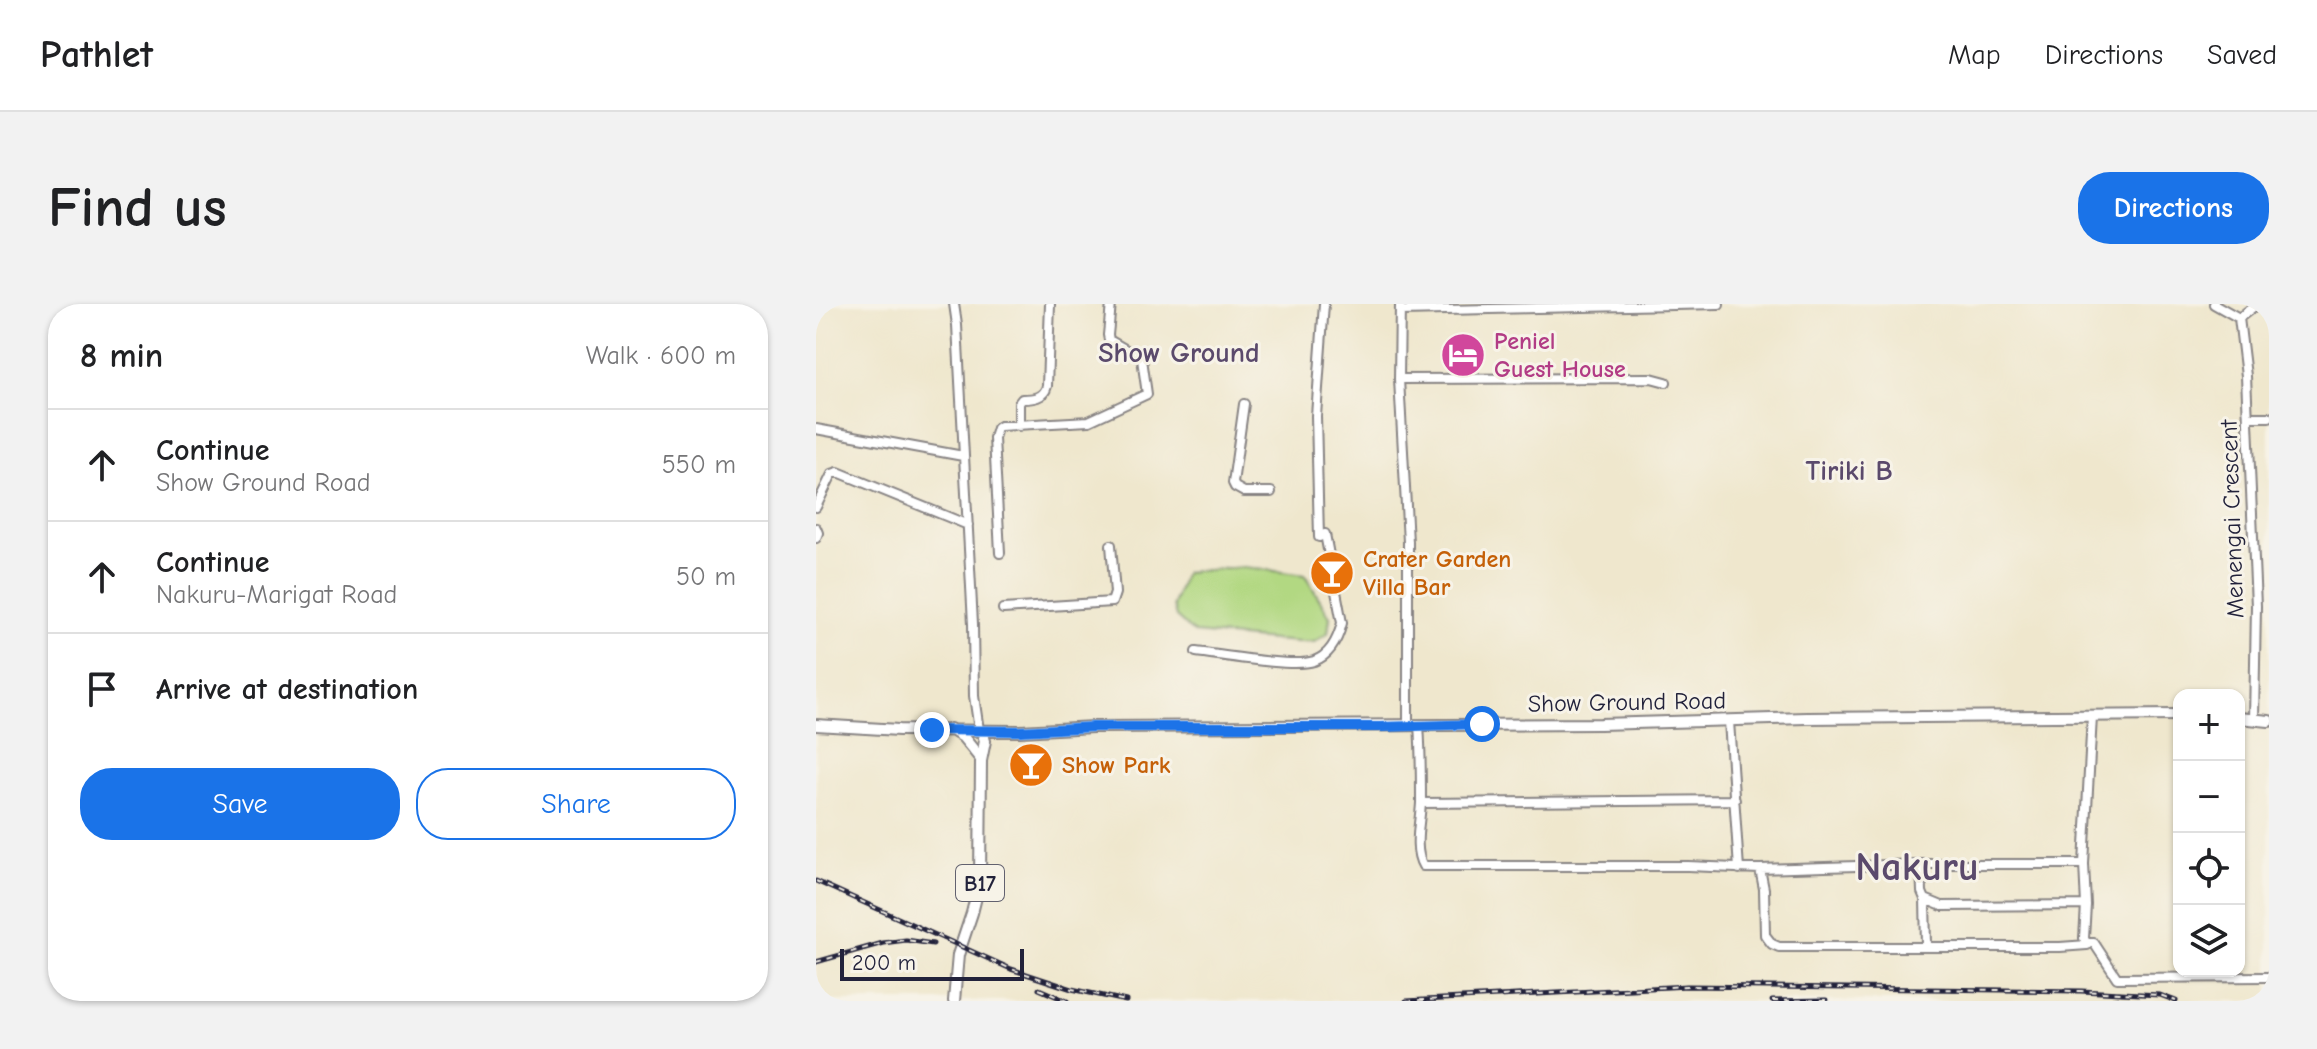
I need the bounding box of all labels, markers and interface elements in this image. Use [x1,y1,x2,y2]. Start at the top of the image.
text: Pathlet [40,33,153,77]
text: Map [1948,39,2001,71]
text: Directions [2045,39,2163,71]
text: Saved [2207,39,2277,71]
button: Directions [2078,172,2269,244]
text: Find us [48,176,227,240]
place label: Peniel Guest House [1494,327,1626,383]
hotel icon: Peniel Guest House [1439,331,1487,379]
text: 8 min [80,336,163,376]
district label: Show Ground [1098,337,1260,369]
text: Walk · 600 m [586,341,736,371]
street label: Menengai Crescent [2215,418,2249,619]
text: Continue [156,433,270,468]
icon: ahead [80,443,124,487]
text: 550 m [662,450,736,480]
district label: Tiriki B [1805,455,1893,487]
text: Show Ground Road [156,468,371,498]
text: Continue [156,545,270,580]
place label: Crater Garden Villa Bar [1363,545,1511,601]
bar icon: Crater Garden Villa Bar [1308,549,1356,597]
icon: ahead [80,555,124,599]
text: 50 m [676,562,736,592]
text: Nakuru-Marigat Road [156,580,397,610]
icon: arrive [80,667,124,711]
text: Arrive at destination [156,672,418,707]
street label: Show Ground Road [1528,686,1726,718]
map controls [2173,689,2245,977]
button: + [2173,689,2245,761]
route start [1464,706,1500,742]
route end [914,712,950,748]
bar icon: Show Park [1007,741,1055,789]
place label: Show Park [1062,751,1171,779]
button: − [2173,761,2245,833]
button: Save [80,768,400,840]
button: Share [416,768,736,840]
button: locate [2173,833,2245,905]
district label: Nakuru [1855,844,1979,890]
road number: B17 [956,865,1004,901]
button: layers [2173,905,2245,977]
scale bar [840,945,1024,981]
text: 200 m [852,950,916,976]

